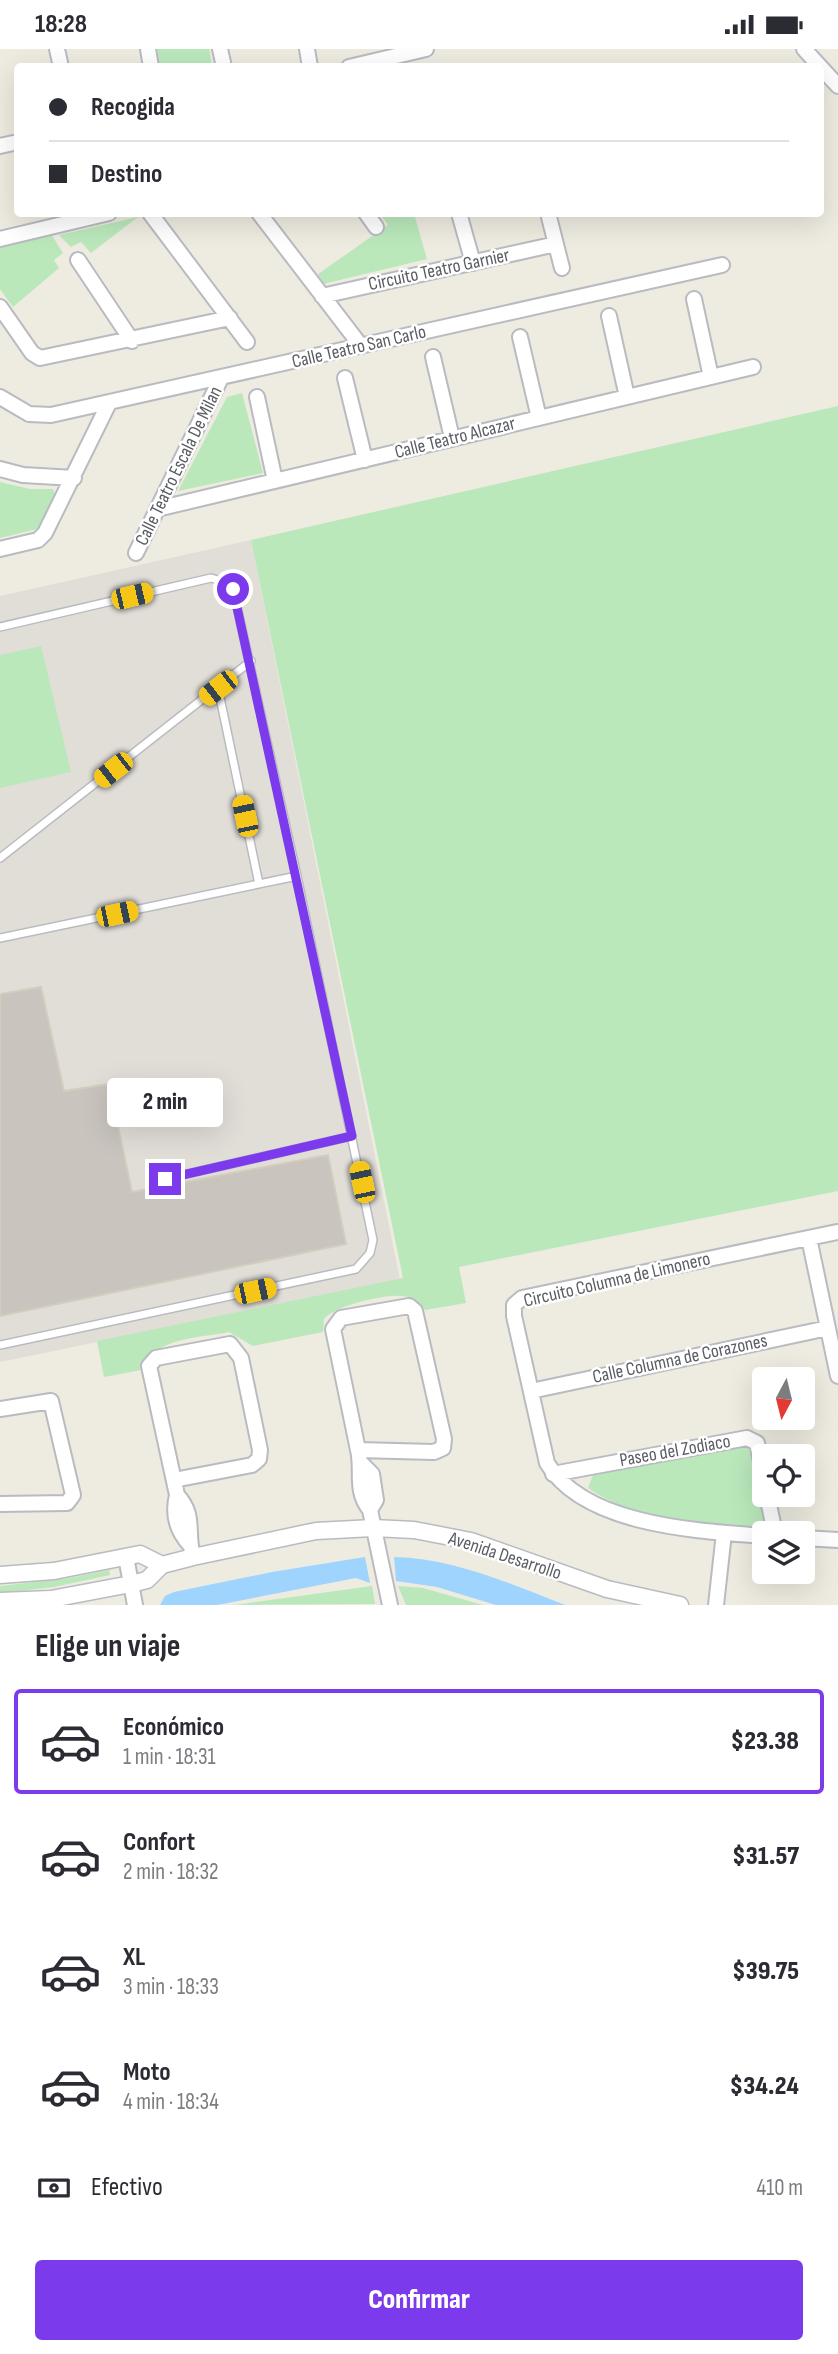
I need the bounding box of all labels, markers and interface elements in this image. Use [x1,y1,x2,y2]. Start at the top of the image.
text: 18:28 [35,9,87,40]
text: Recogida [91,92,175,123]
text: Destino [91,159,162,190]
street label: Circuito Teatro Garnier [366,244,512,296]
street label: Calle Teatro San Carlo [290,320,428,374]
street label: Calle Teatro Escala De Milan [130,383,228,549]
street label: Calle Teatro Alcazar [392,412,518,464]
route start [217,573,249,605]
car [110,581,155,611]
car [195,667,242,709]
car [90,749,137,791]
car [231,793,260,839]
car [95,899,140,929]
callout: 2 min [107,1077,223,1127]
text: 2 min [143,1088,187,1116]
car [348,1159,377,1205]
route end [149,1163,181,1195]
street label: Circuito Columna de Limonero [522,1247,712,1313]
car [233,1276,278,1306]
street label: Calle Columna de Corazones [591,1329,770,1389]
north arrow [752,1367,816,1430]
map controls [752,1367,815,1584]
street label: Paseo del Zodiaco [618,1430,732,1472]
button: locate [752,1444,815,1507]
button: layers [752,1521,815,1584]
street label: Avenida Desarrollo [445,1527,564,1585]
text: Elige un viaje [35,1627,180,1666]
icon: car [39,1710,102,1773]
text: Económico [123,1712,224,1743]
text: $23.38 [731,1726,799,1757]
text: 1 min · 18:31 [123,1743,216,1771]
icon: car [39,1825,102,1888]
text: Confort [123,1827,195,1858]
text: $31.57 [732,1841,799,1872]
text: 2 min · 18:32 [123,1858,219,1886]
icon: car [39,1940,102,2003]
text: XL [123,1942,145,1973]
text: $39.75 [732,1956,799,1987]
text: 3 min · 18:33 [123,1973,219,2001]
icon: car [39,2055,102,2118]
text: Moto [123,2057,171,2088]
text: $34.24 [730,2071,799,2102]
text: 4 min · 18:34 [123,2088,219,2116]
icon: cash [35,2169,73,2207]
text: Efectivo [91,2172,163,2203]
text: 410 m [757,2174,803,2202]
button: Confirmar [35,2260,803,2340]

